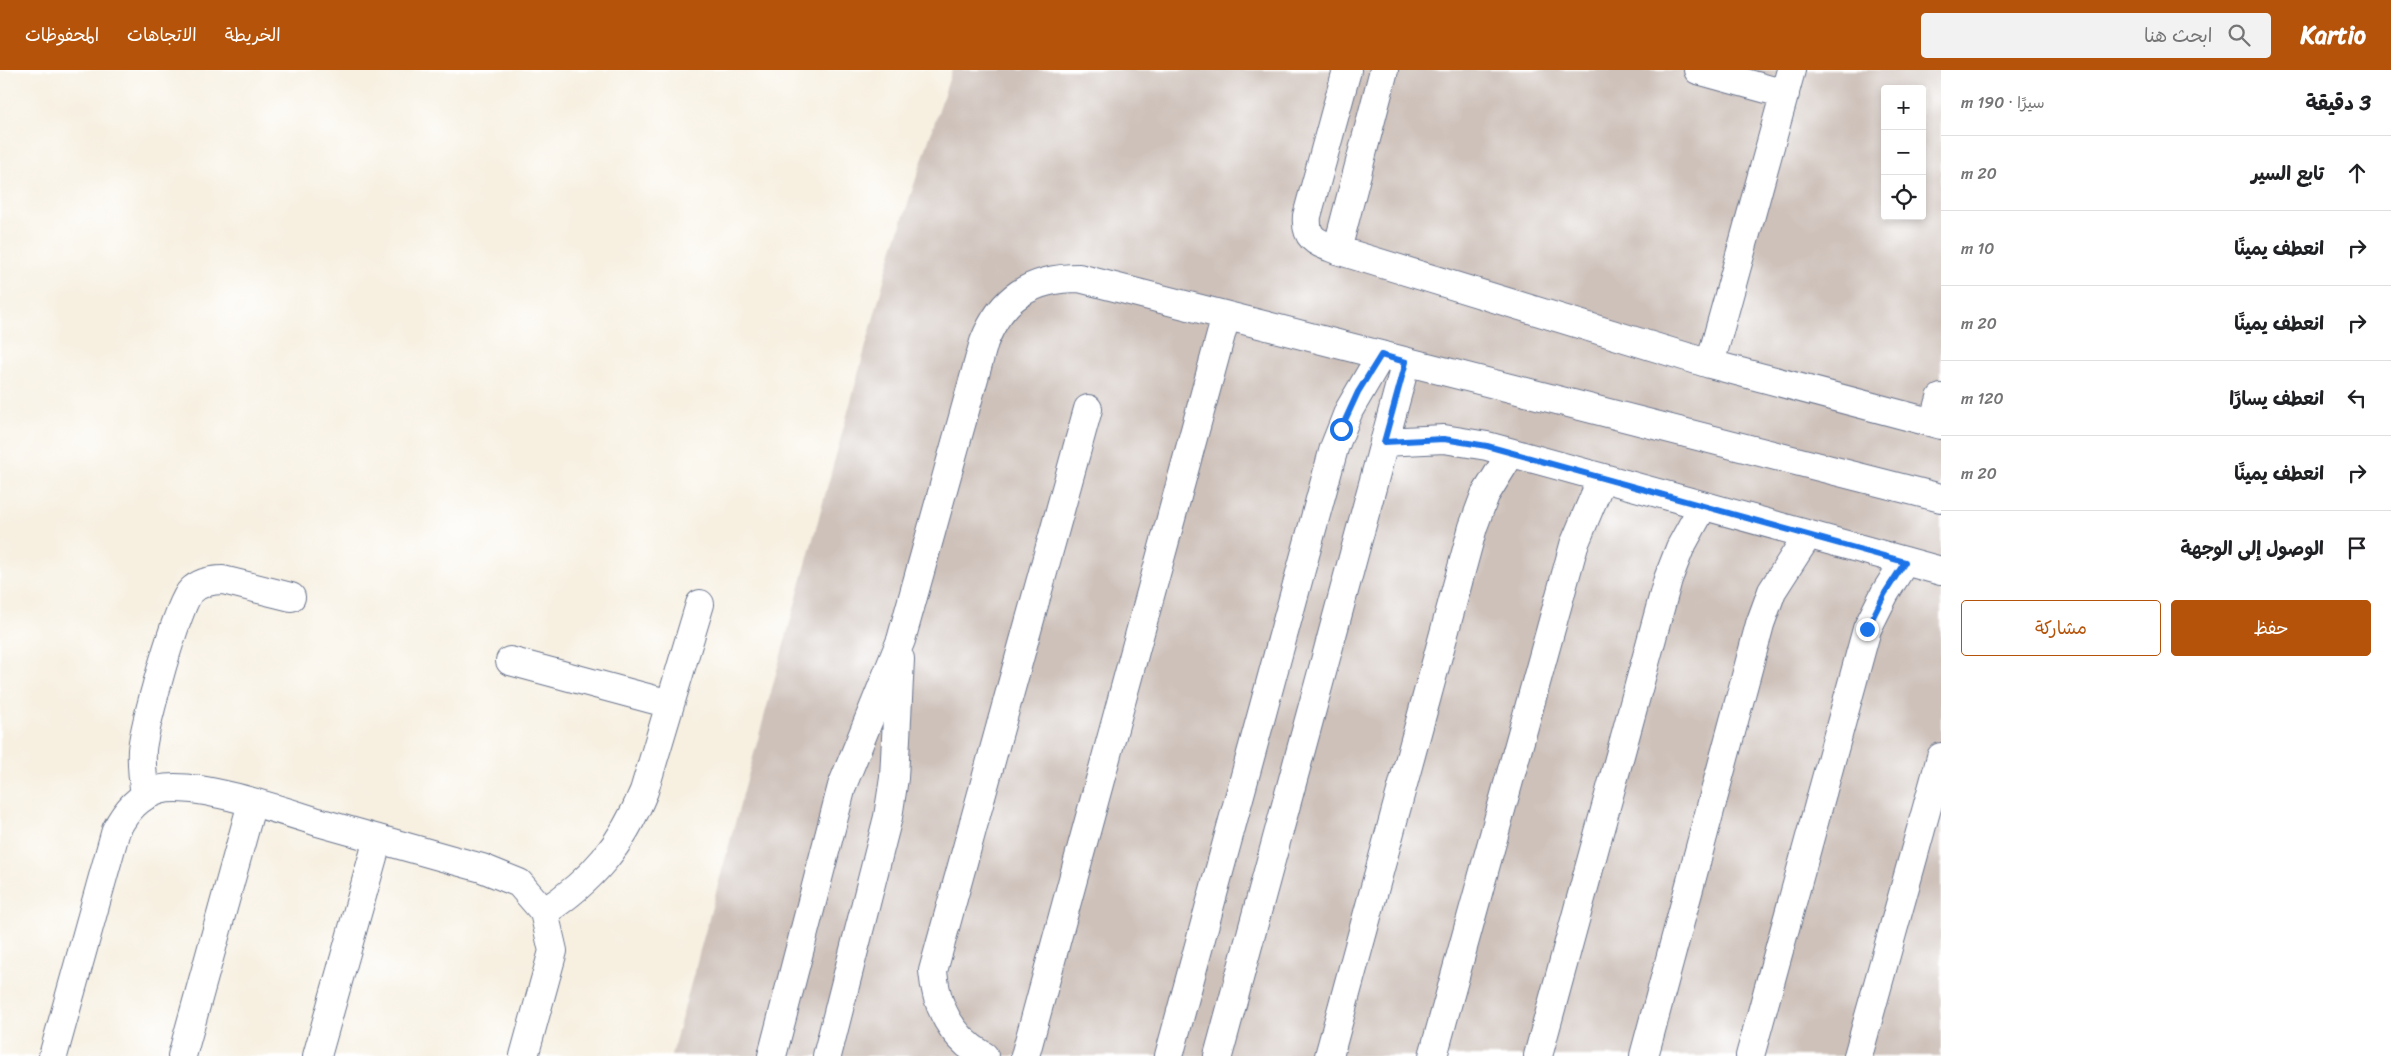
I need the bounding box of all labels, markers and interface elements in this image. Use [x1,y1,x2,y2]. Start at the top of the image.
search box [1921,13,2271,58]
text: Kartio [2301,14,2366,56]
text: المحفوظات [25,19,99,51]
text: الاتجاهات [127,19,197,51]
text: الخريطة [225,19,281,51]
text: ابحث هنا [2144,19,2213,52]
icon: search [2225,21,2253,49]
text: 3 دقيقة [2306,84,2371,122]
map controls [1881,85,1926,220]
button: + [1881,85,1926,130]
text: سيرًا · 190 m [1961,88,2045,117]
button: − [1881,130,1926,175]
text: تابع السير [2251,157,2324,190]
text: 20 m [1961,159,1997,188]
icon: ahead [2343,159,2371,187]
button: locate [1881,175,1926,220]
text: انعطف يمينًا [2234,232,2324,265]
text: 10 m [1961,234,1994,263]
icon: right [2343,234,2371,262]
text: انعطف يمينًا [2234,307,2324,340]
text: 20 m [1961,309,1997,338]
icon: right [2343,309,2371,337]
text: انعطف يسارًا [2229,382,2324,415]
text: 120 m [1961,384,2004,413]
icon: left [2343,384,2371,412]
route start [1330,418,1353,441]
text: انعطف يمينًا [2234,457,2324,490]
text: 20 m [1961,459,1997,488]
icon: right [2343,459,2371,487]
text: الوصول إلى الوجهة [2181,532,2324,565]
icon: arrive [2343,534,2371,562]
button: مشاركة [1961,600,2161,656]
button: حفظ [2171,600,2371,656]
route end [1856,618,1879,641]

